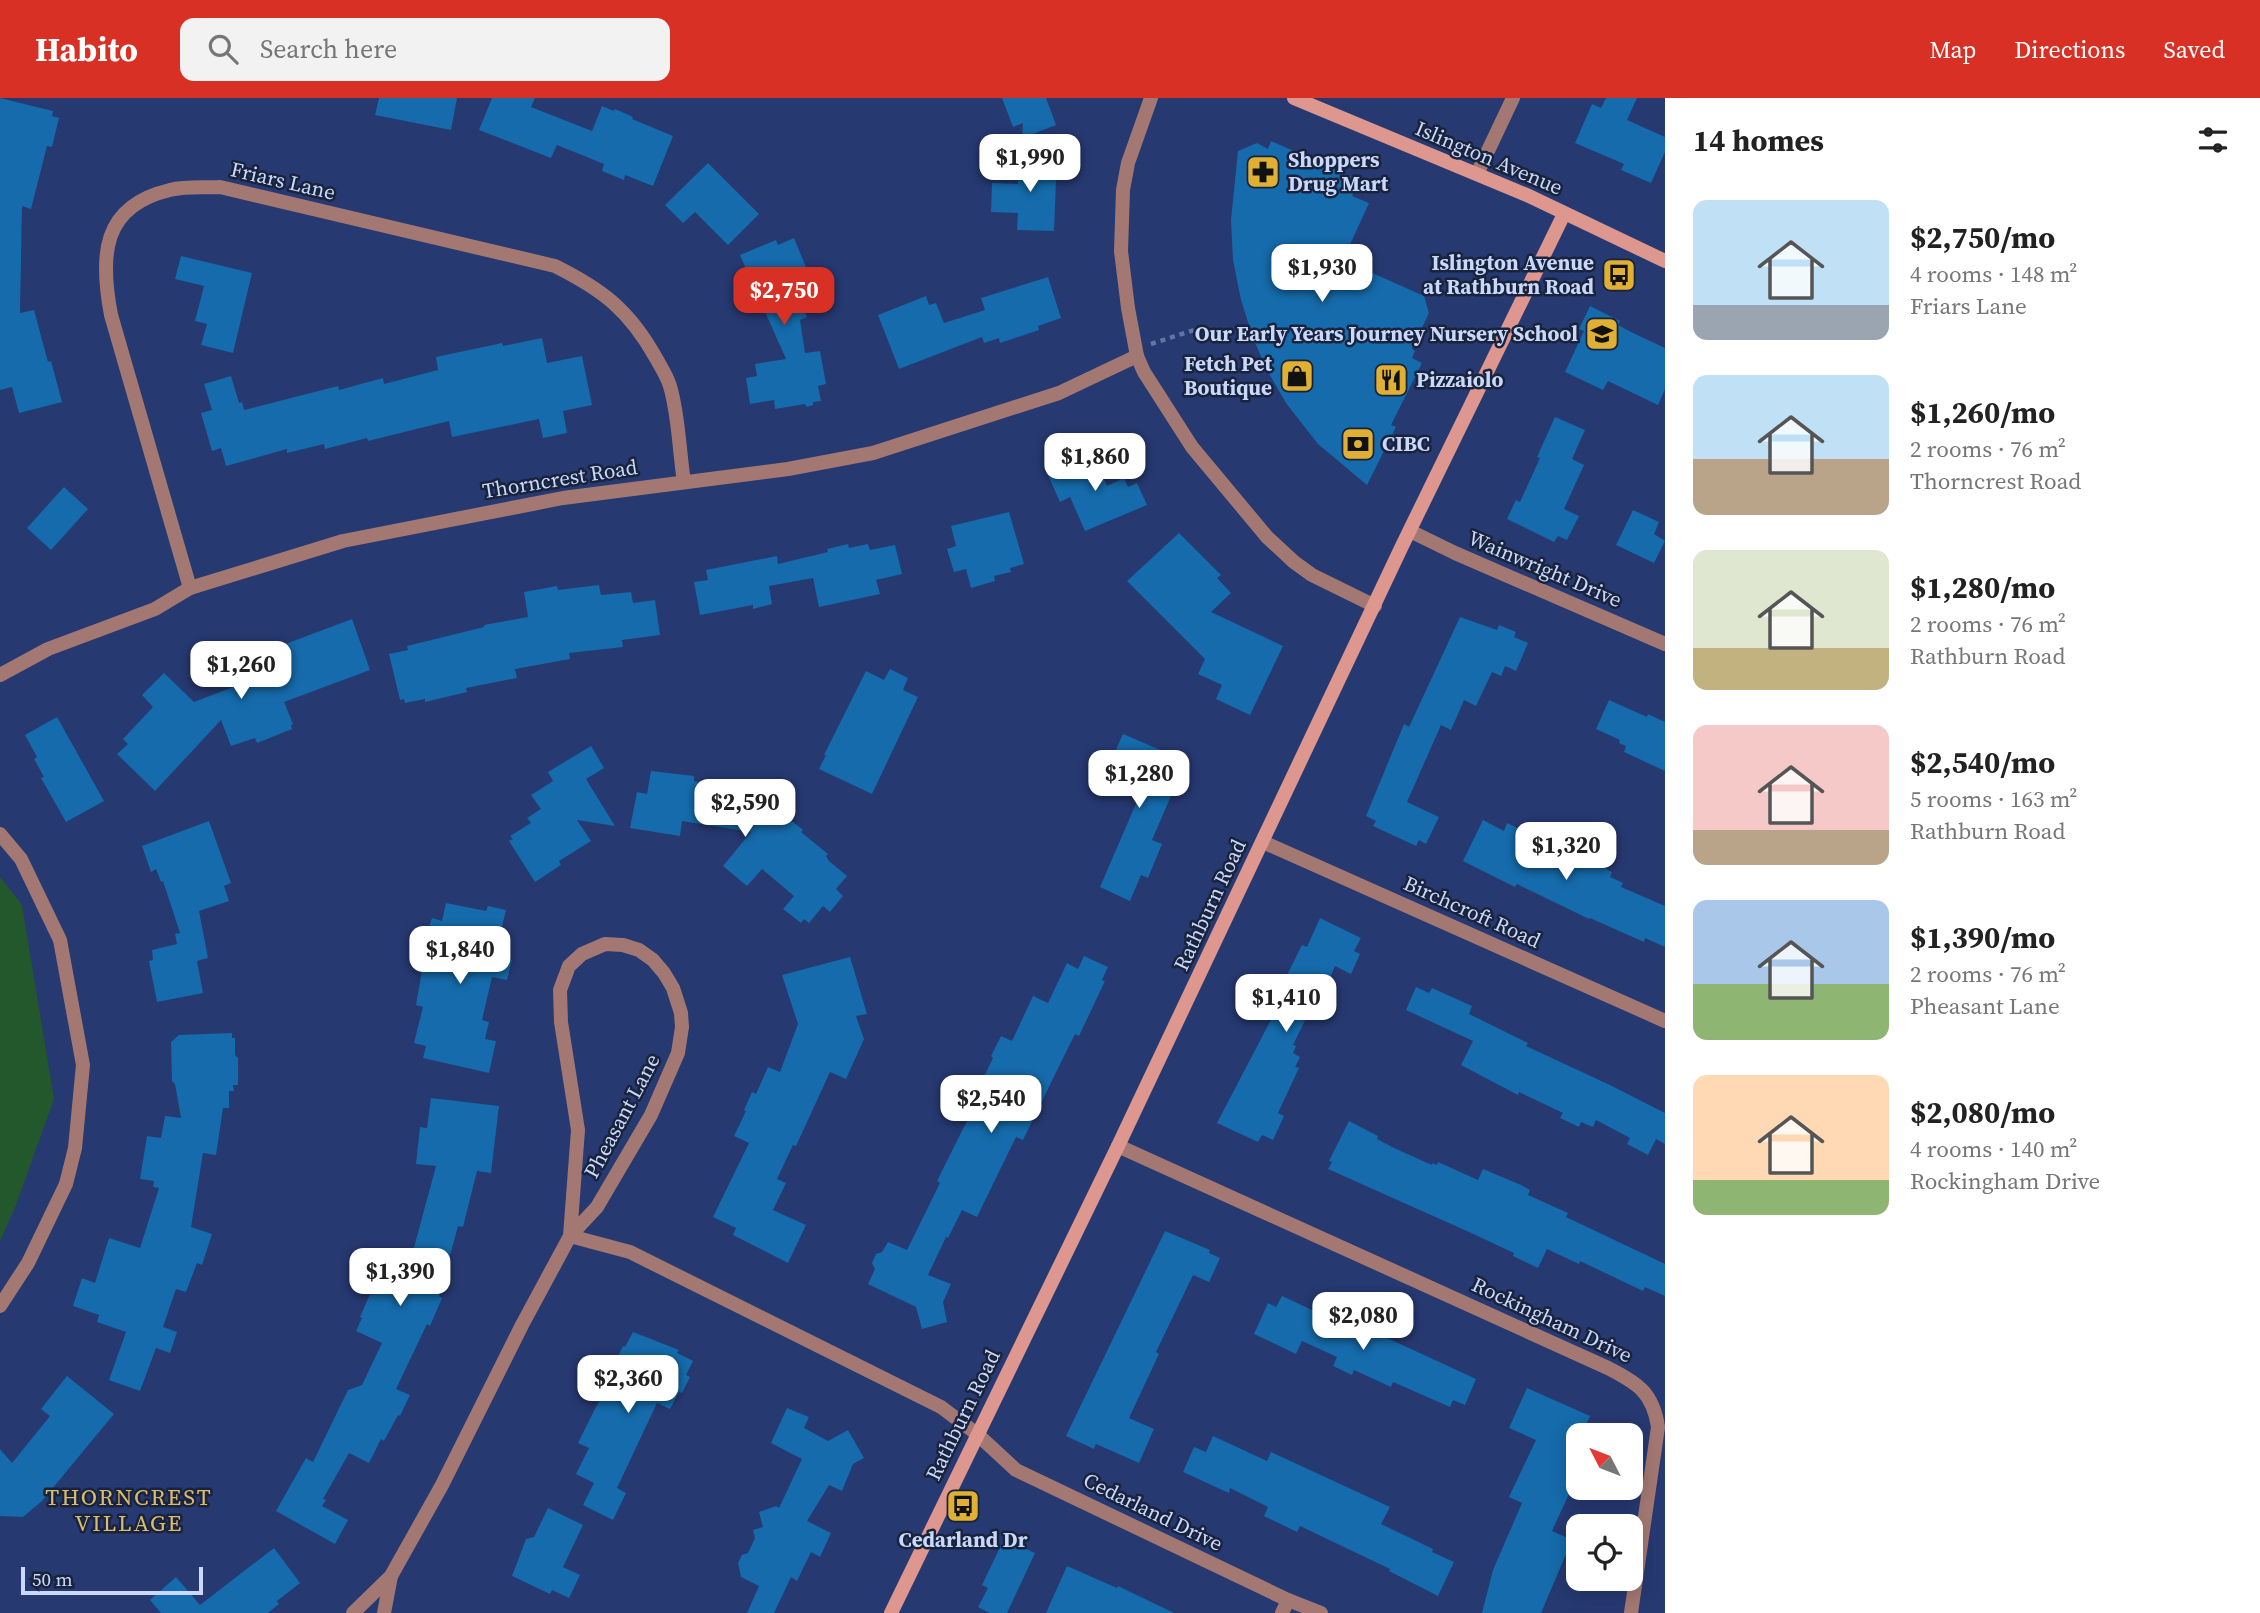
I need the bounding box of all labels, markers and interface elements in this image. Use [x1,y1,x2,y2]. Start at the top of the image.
search box [180,18,670,81]
text: Habito [35,27,138,72]
icon: search [204,30,242,68]
text: Search here [260,31,397,67]
text: Map [1929,33,1976,66]
text: Directions [2014,33,2125,66]
text: Saved [2163,33,2225,66]
street label: Islington Avenue [1411,113,1567,202]
text: 14 homes [1693,120,1824,161]
icon: filters [2194,121,2232,159]
pin: $1,990 [973,134,1087,194]
text: $1,990 [995,141,1065,173]
place label: Shoppers Drug Mart [1288,145,1389,198]
pharmacy icon: Shoppers Drug Mart [1244,153,1282,191]
street label: Friars Lane [228,154,338,207]
text: $2,750/mo [1910,217,2055,258]
icon: home [1749,228,1833,312]
pin: $1,930 [1265,244,1379,304]
place label: Islington Avenue at Rathburn Road [1423,248,1595,301]
text: $1,930 [1287,251,1357,283]
bus stop icon: Islington Avenue at Rathburn Road [1600,256,1638,294]
text: 4 rooms · 148 m² [1910,258,2077,290]
pin: $2,750 [727,268,841,327]
text: $2,750 [749,274,819,306]
text: Friars Lane [1910,290,2027,322]
school or university icon: Our Early Years Journey Nursery School [1583,315,1621,353]
place label: Our Early Years Journey Nursery School [1195,319,1578,348]
place label: Fetch Pet Boutique [1184,349,1272,402]
shop icon: Fetch Pet Boutique [1278,357,1316,395]
restaurant icon: Pizzaiolo [1372,361,1410,399]
place label: Pizzaiolo [1416,365,1503,394]
text: $1,260/mo [1910,392,2055,433]
icon: home [1749,403,1833,487]
bank icon: CIBC [1339,425,1377,463]
place label: CIBC [1382,429,1430,458]
text: 2 rooms · 76 m² [1910,433,2066,465]
pin: $1,860 [1038,434,1152,493]
text: $1,860 [1060,440,1130,472]
street label: Thorncrest Road [480,452,640,505]
text: Thorncrest Road [1910,465,2081,497]
street label: Wainwright Drive [1464,523,1627,614]
text: $1,280/mo [1910,567,2055,608]
icon: home [1749,578,1833,662]
text: 2 rooms · 76 m² [1910,608,2066,640]
text: Rathburn Road [1910,640,2066,672]
pin: $1,260 [184,642,298,701]
text: $1,260 [206,648,276,680]
text: $2,540/mo [1910,742,2055,783]
pin: $1,280 [1082,750,1196,810]
icon: home [1749,753,1833,837]
text: $1,280 [1104,757,1174,789]
pin: $2,590 [688,780,802,839]
text: 5 rooms · 163 m² [1910,783,2077,815]
text: $2,590 [710,786,780,818]
text: Rathburn Road [1910,815,2066,847]
pin: $1,320 [1509,822,1623,882]
text: $1,320 [1531,829,1601,861]
street label: Rathburn Road [1166,834,1253,975]
street label: Birchcroft Road [1399,868,1545,955]
text: $1,390/mo [1910,917,2055,958]
pin: $1,840 [403,926,517,986]
icon: home [1749,928,1833,1012]
text: $1,840 [425,933,495,965]
text: 2 rooms · 76 m² [1910,958,2066,990]
pin: $1,410 [1229,974,1343,1034]
text: $1,410 [1251,981,1321,1013]
text: Pheasant Lane [1910,990,2060,1022]
street label: Pheasant Lane [577,1049,666,1183]
pin: $2,540 [934,1076,1048,1135]
text: $2,540 [956,1082,1026,1114]
text: $2,080/mo [1910,1092,2055,1133]
icon: home [1749,1103,1833,1187]
text: 4 rooms · 140 m² [1910,1133,2077,1165]
text: Rockingham Drive [1910,1165,2100,1197]
pin: $1,390 [343,1248,457,1308]
text: $1,390 [365,1255,435,1287]
street label: Rockingham Drive [1467,1270,1637,1369]
pin: $2,080 [1306,1292,1420,1352]
text: $2,080 [1328,1299,1398,1331]
street label: Rathburn Road [918,1345,1007,1485]
pin: $2,360 [571,1356,685,1415]
text: $2,360 [593,1362,663,1394]
north arrow [1566,1423,1643,1500]
map controls [1566,1423,1643,1591]
street label: Cedarland Drive [1079,1465,1228,1558]
district label: THORNCREST VILLAGE [45,1481,213,1539]
bus stop icon: Cedarland Dr [944,1487,982,1525]
button: locate [1566,1514,1643,1591]
place label: Cedarland Dr [899,1525,1028,1554]
scale bar [21,1564,203,1596]
text: 50 m [32,1566,73,1592]

